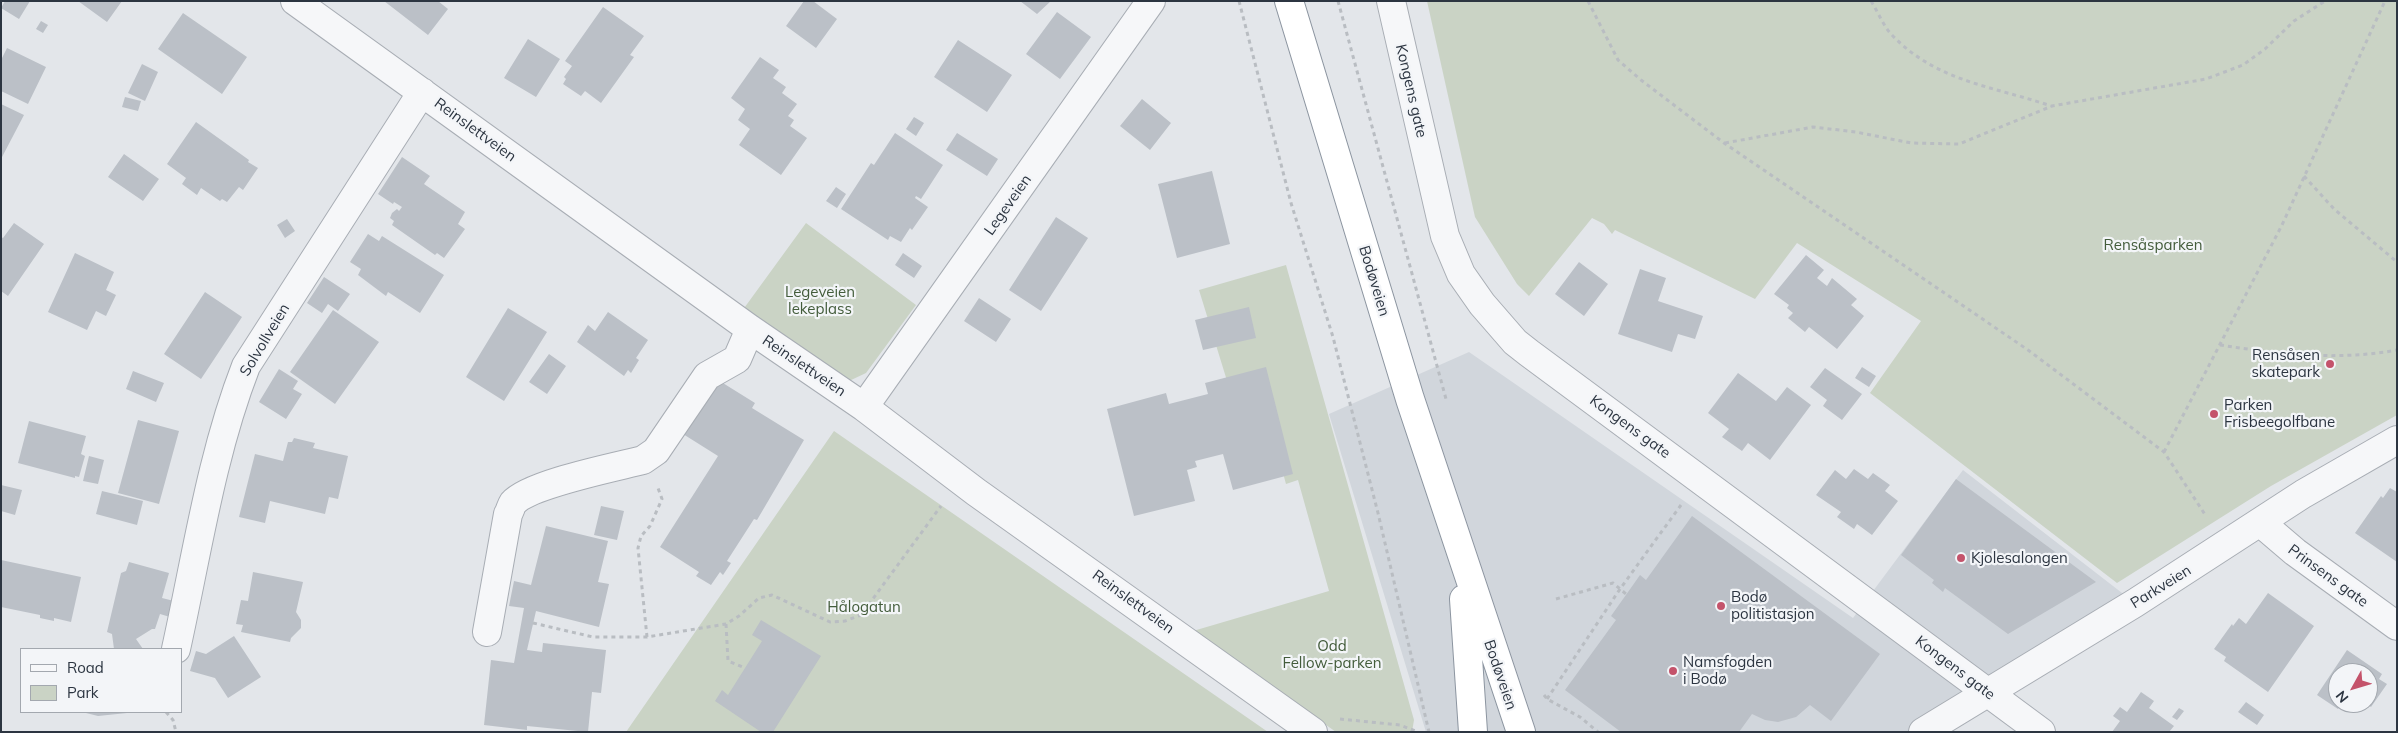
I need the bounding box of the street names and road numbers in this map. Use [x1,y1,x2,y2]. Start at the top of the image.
street label: Kongens gate [1391,42,1431,140]
street label: Reinslettveien [431,94,519,166]
street label: Legeveien [981,171,1035,239]
street label: Bodøveien [1355,244,1393,318]
street label: Solvollveien [236,300,294,380]
street label: Reinslettveien [759,331,849,401]
street label: Kongens gate [1586,392,1674,462]
street label: Prinsens gate [2284,541,2372,611]
street label: Parkveien [2127,561,2195,613]
street label: Reinslettveien [1089,566,1177,638]
street label: Kongens gate [1911,632,1999,704]
street label: Bodøveien [1480,638,1520,712]

